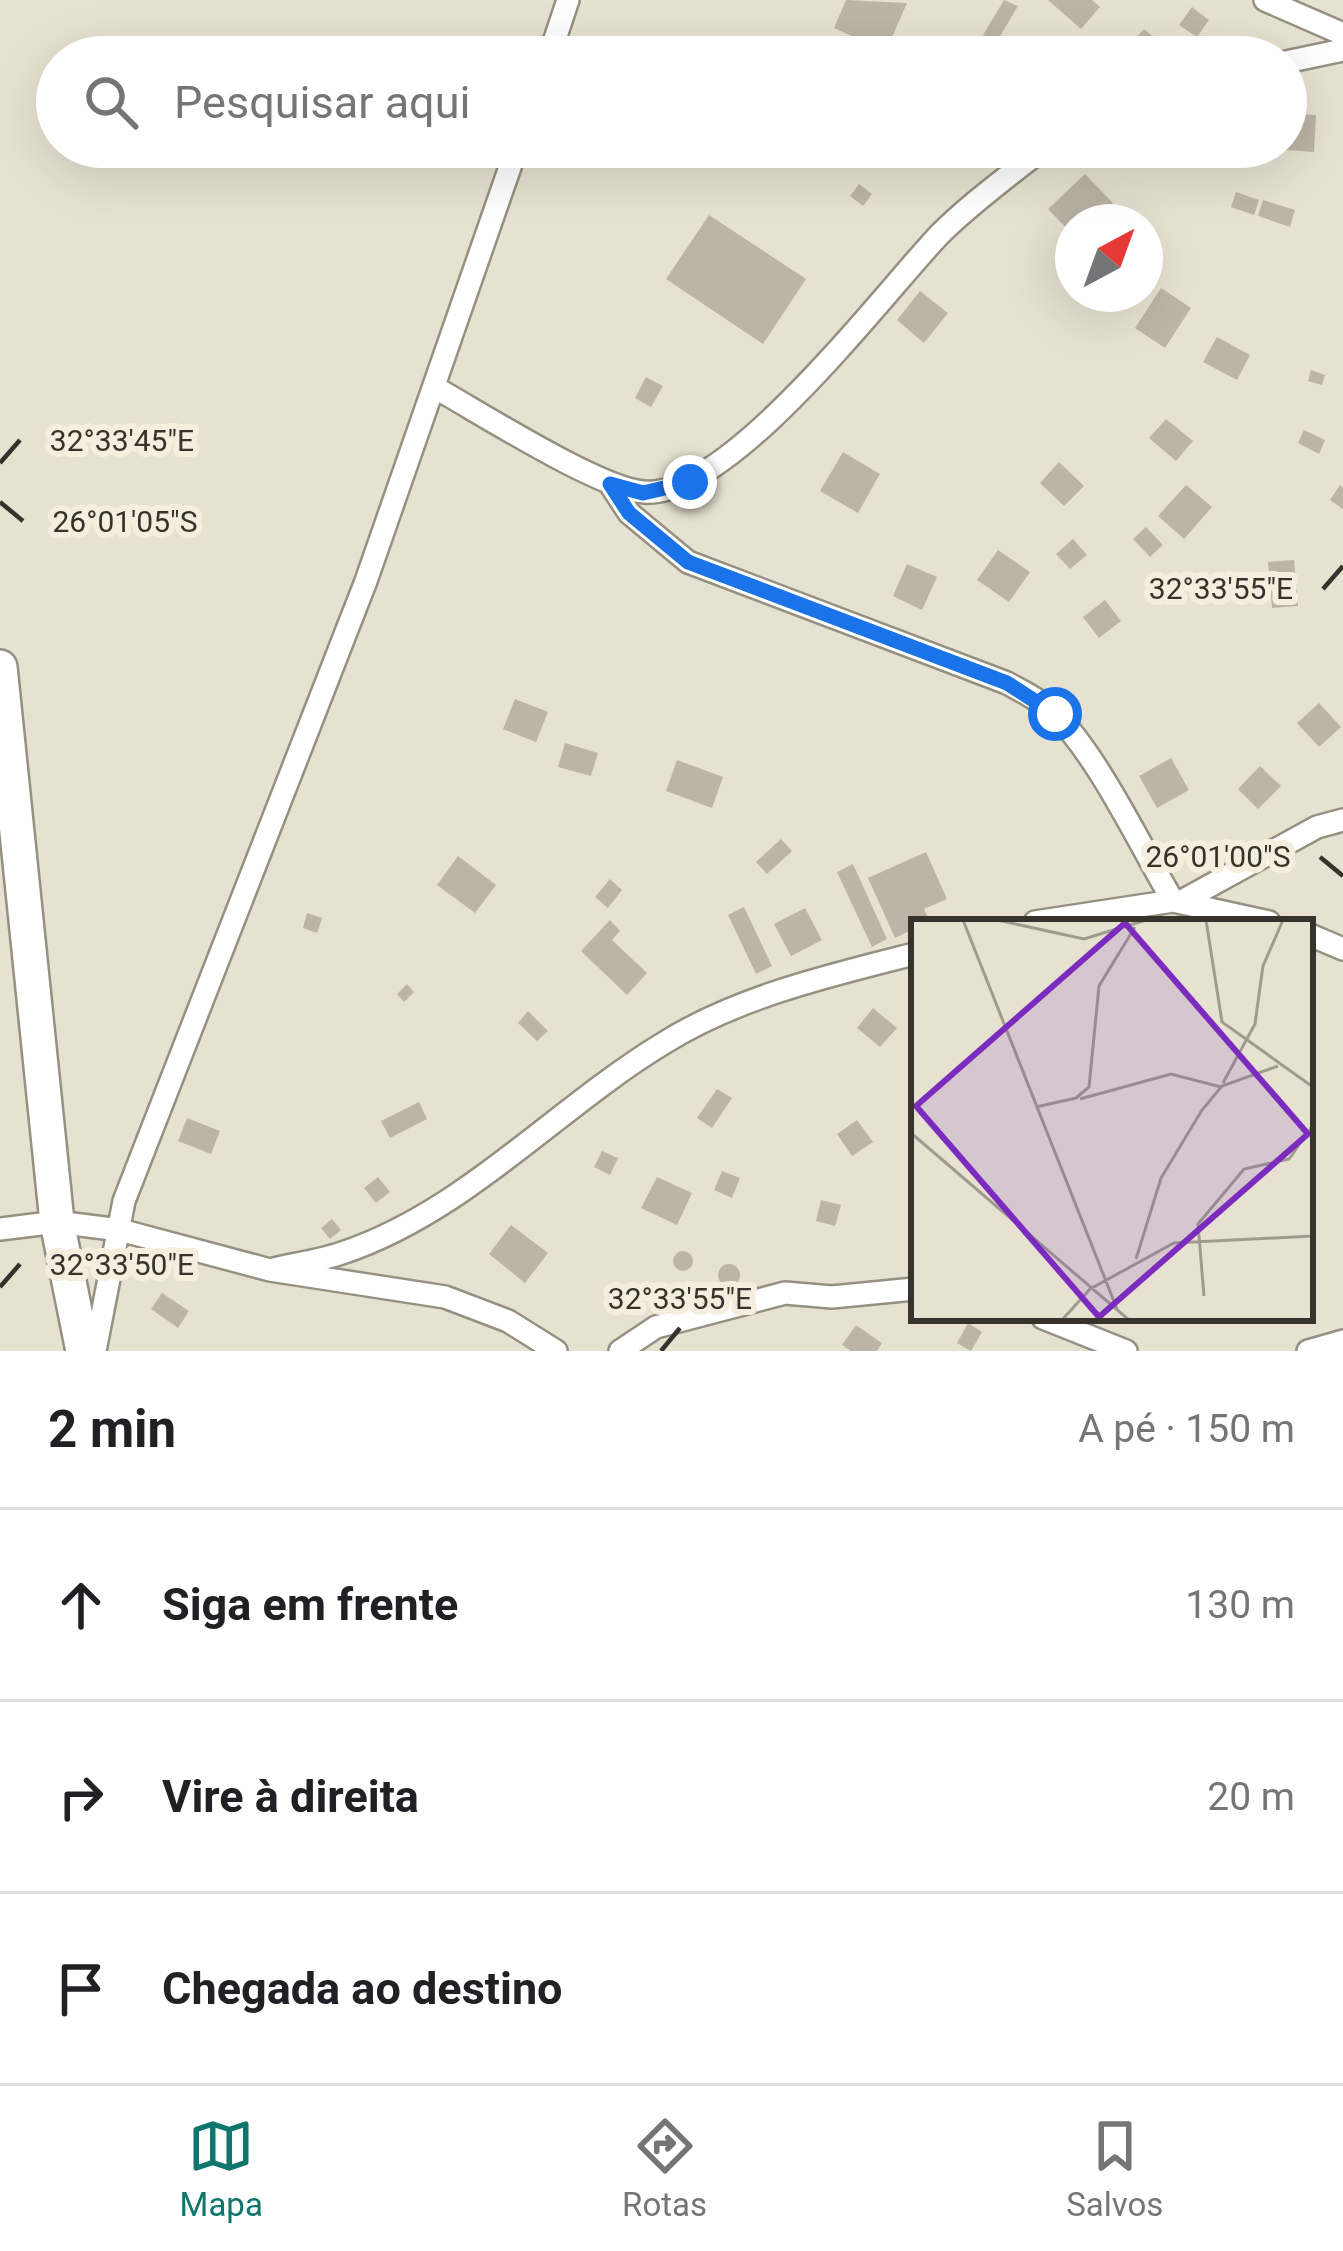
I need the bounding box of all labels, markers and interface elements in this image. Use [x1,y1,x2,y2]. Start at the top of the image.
search box [36,36,1307,168]
icon: search [78,69,144,135]
text: Pesquisar aqui [174,76,470,129]
north arrow [1055,204,1163,312]
text: 32°33'45"E [50,423,194,458]
route end [663,455,717,509]
text: 26°01'05"S [52,504,198,539]
text: 32°33'55"E [1149,571,1293,606]
route start [1028,687,1082,741]
text: 26°01'00"S [1145,839,1291,874]
inset map [911,919,1313,1321]
text: 32°33'50"E [50,1247,194,1282]
text: 32°33'55"E [608,1281,752,1316]
text: 2 min [48,1400,176,1459]
text: A pé · 150 m [1078,1406,1295,1452]
icon: ahead [48,1572,114,1638]
text: Siga em frente [162,1578,458,1631]
text: 130 m [1185,1582,1295,1628]
icon: right [48,1764,114,1830]
text: Vire à direita [162,1770,419,1823]
text: 20 m [1207,1774,1295,1820]
icon: arrive [48,1956,114,2022]
text: Chegada ao destino [162,1962,563,2015]
tab: Mapa [180,2113,263,2224]
tab: Rotas [622,2113,707,2224]
tab: Salvos [1066,2113,1163,2224]

